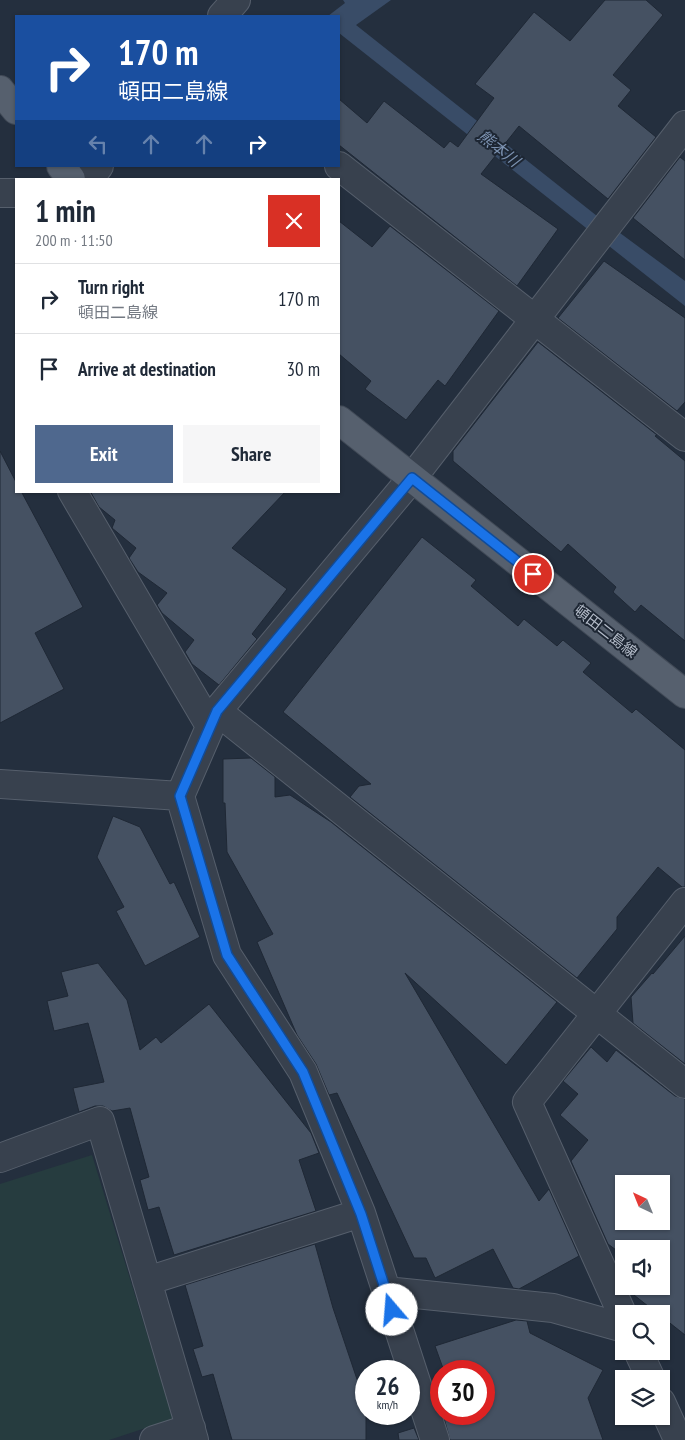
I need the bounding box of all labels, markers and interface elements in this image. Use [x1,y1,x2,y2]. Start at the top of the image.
text: 170 m [118,29,199,75]
icon: right [35,35,100,100]
text: 頓田二島線 [118,77,228,105]
water label: 熊本川 [474,125,526,172]
icon: left [84,130,112,158]
icon: ahead [137,130,165,158]
icon: ahead [190,130,218,158]
icon: right [243,130,271,158]
text: 1 min [35,191,96,230]
button: close [268,195,320,247]
text: 200 m · 11:50 [35,230,113,250]
text: Turn right [78,275,144,299]
icon: right [35,285,63,313]
text: 170 m [278,287,320,311]
text: 頓田二島線 [78,302,158,322]
icon: arrive [35,355,63,383]
text: Arrive at destination [78,357,216,381]
text: 30 m [287,357,320,381]
button: Exit [35,425,173,483]
button: Share [183,425,320,483]
pin [512,553,554,595]
icon: arrive [519,560,547,588]
street label: 頓田二島線 [571,600,641,662]
north arrow [615,1175,670,1230]
map controls [615,1175,670,1425]
button: sound [615,1240,670,1295]
position arrow [365,1283,417,1335]
button: search [615,1305,670,1360]
speed limit sign: 30 [430,1360,495,1425]
text: 26 [376,1370,399,1402]
button: layers [615,1370,670,1425]
text: km/h [377,1397,398,1412]

